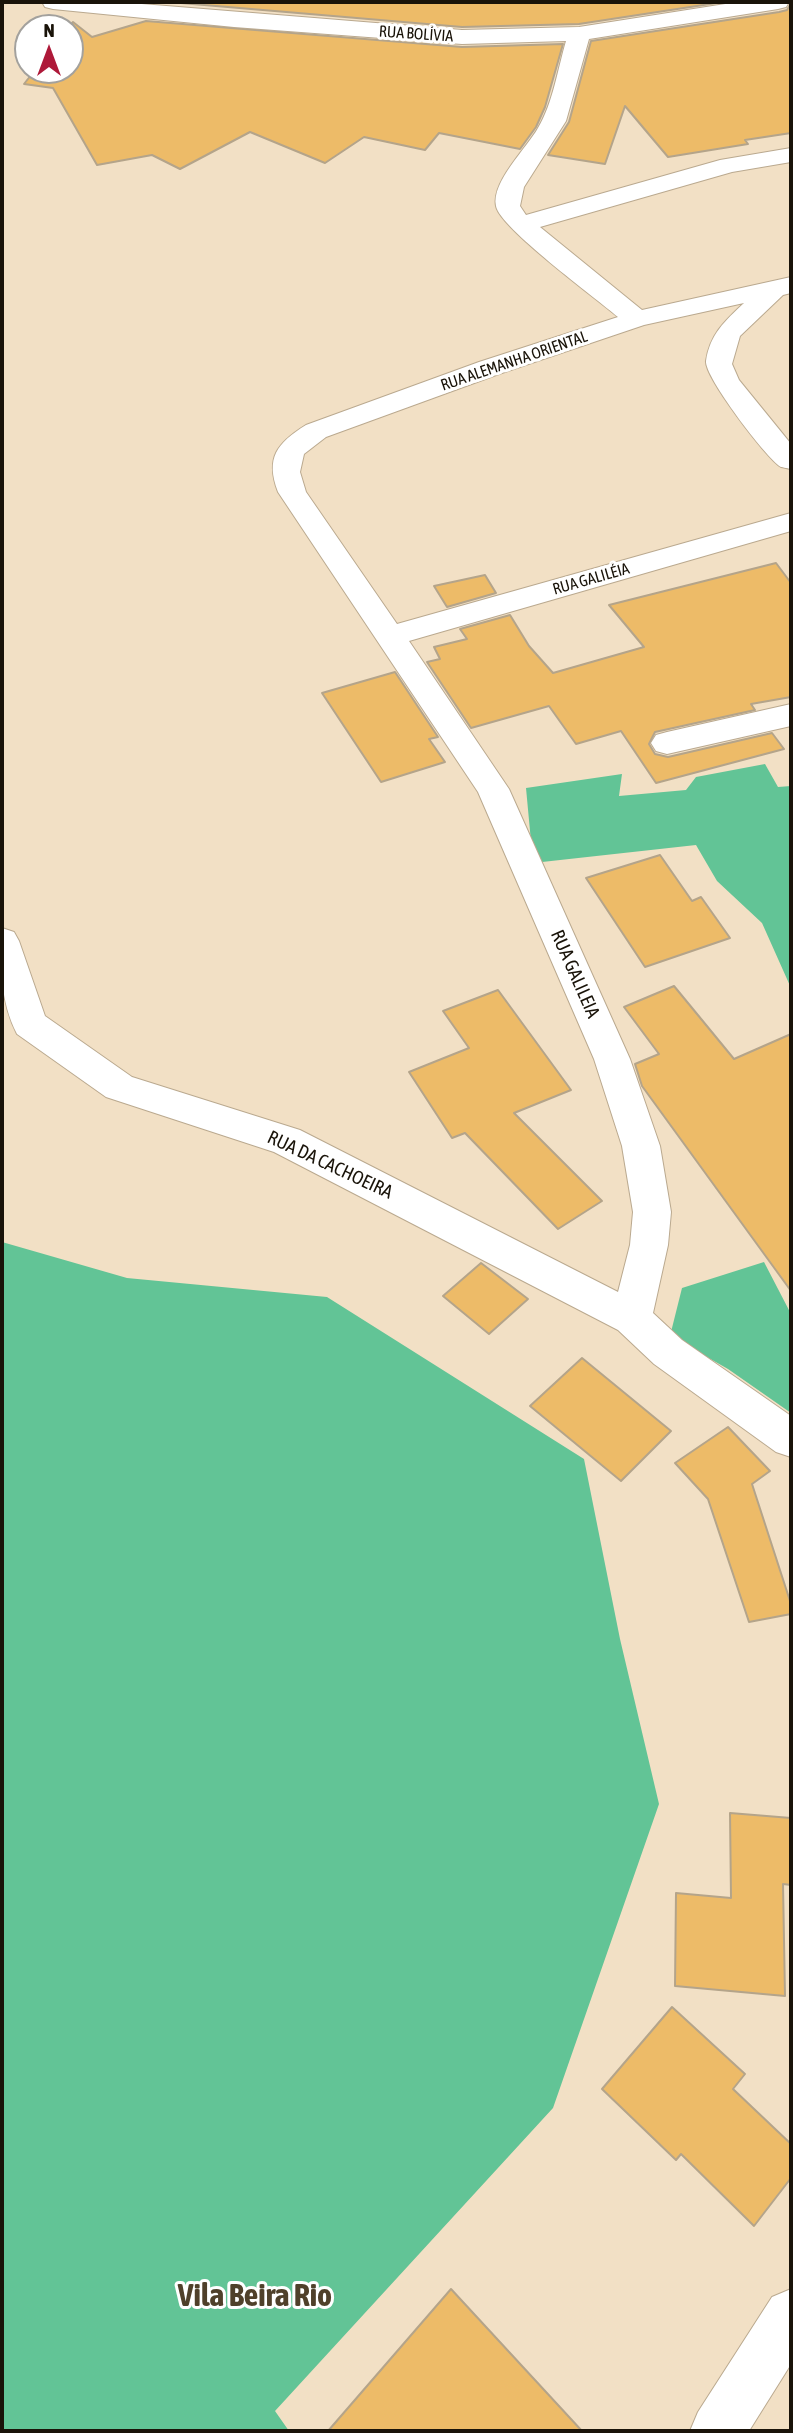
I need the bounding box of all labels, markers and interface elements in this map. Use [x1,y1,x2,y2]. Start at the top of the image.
north arrow [14,14,84,84]
text: N [43,19,55,41]
street label: RUA BOLÍVIA [378,22,454,46]
street label: RUA ALEMANHA ORIENTAL [438,327,590,395]
street label: RUA GALILÉIA [550,559,632,599]
street label: RUA GALILEIA [546,927,604,1021]
street label: RUA DA CACHOEIRA [264,1126,396,1204]
district label: Vila Beira Rio [178,2277,332,2315]

